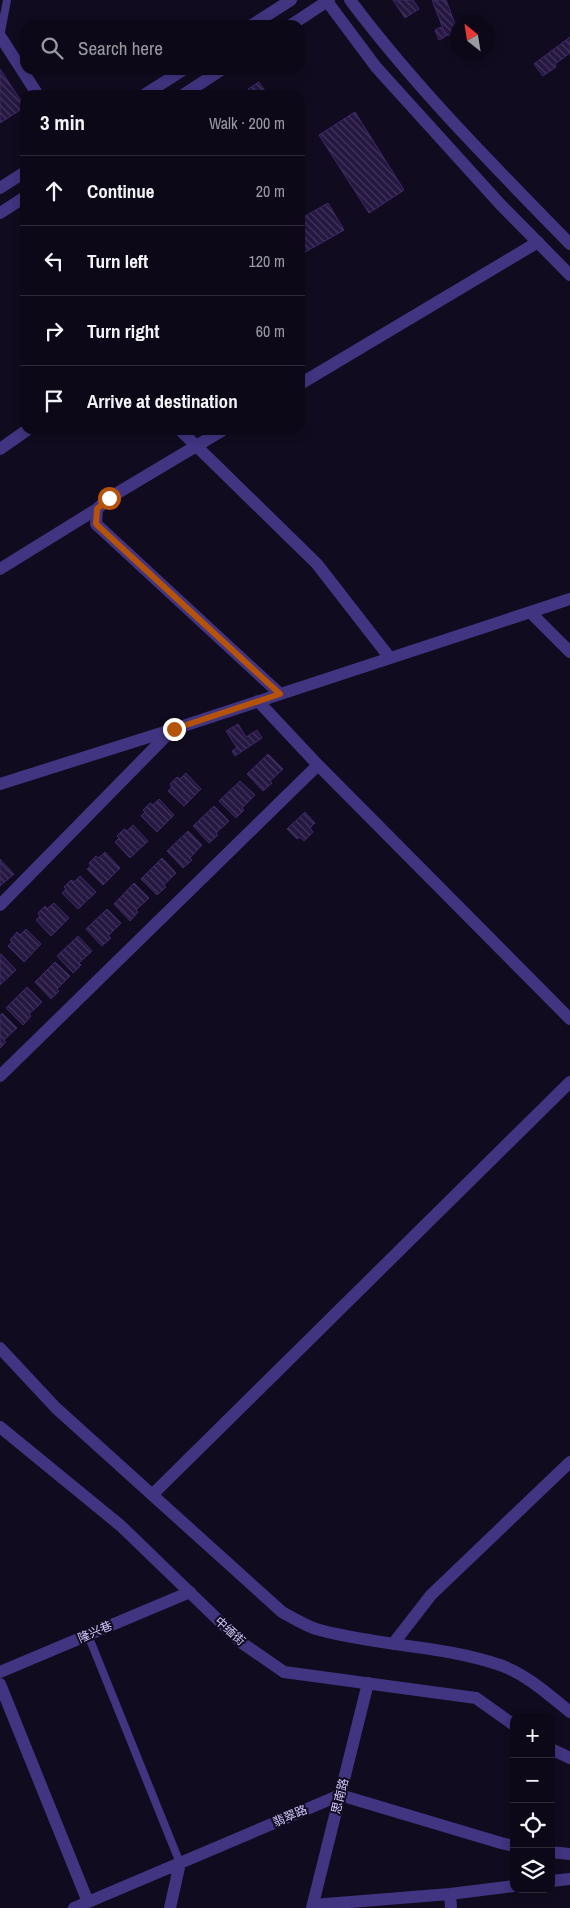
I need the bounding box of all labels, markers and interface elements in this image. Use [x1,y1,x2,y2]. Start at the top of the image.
north arrow [450,15,495,60]
search box [20,20,305,75]
icon: search [38,34,66,62]
text: Search here [78,35,163,61]
text: 3 min [40,108,85,137]
text: Walk · 200 m [209,112,285,134]
icon: ahead [40,177,68,205]
text: Continue [87,178,155,204]
text: 20 m [256,180,285,202]
icon: left [40,247,68,275]
text: Turn left [87,248,148,274]
text: 120 m [249,250,285,272]
icon: right [40,317,68,345]
text: Turn right [87,318,159,344]
text: 60 m [256,320,285,342]
icon: arrive [40,387,68,415]
text: Arrive at destination [87,388,238,414]
route start [98,487,121,510]
route end [163,718,186,741]
street label: 中缅街 [211,1613,249,1649]
street label: 隆兴巷 [75,1618,115,1646]
map controls [510,1713,555,1893]
button: + [510,1713,555,1758]
button: − [510,1758,555,1803]
street label: 思南路 [328,1777,352,1815]
street label: 翡翠路 [270,1802,310,1830]
button: locate [510,1803,555,1848]
button: layers [510,1848,555,1893]

